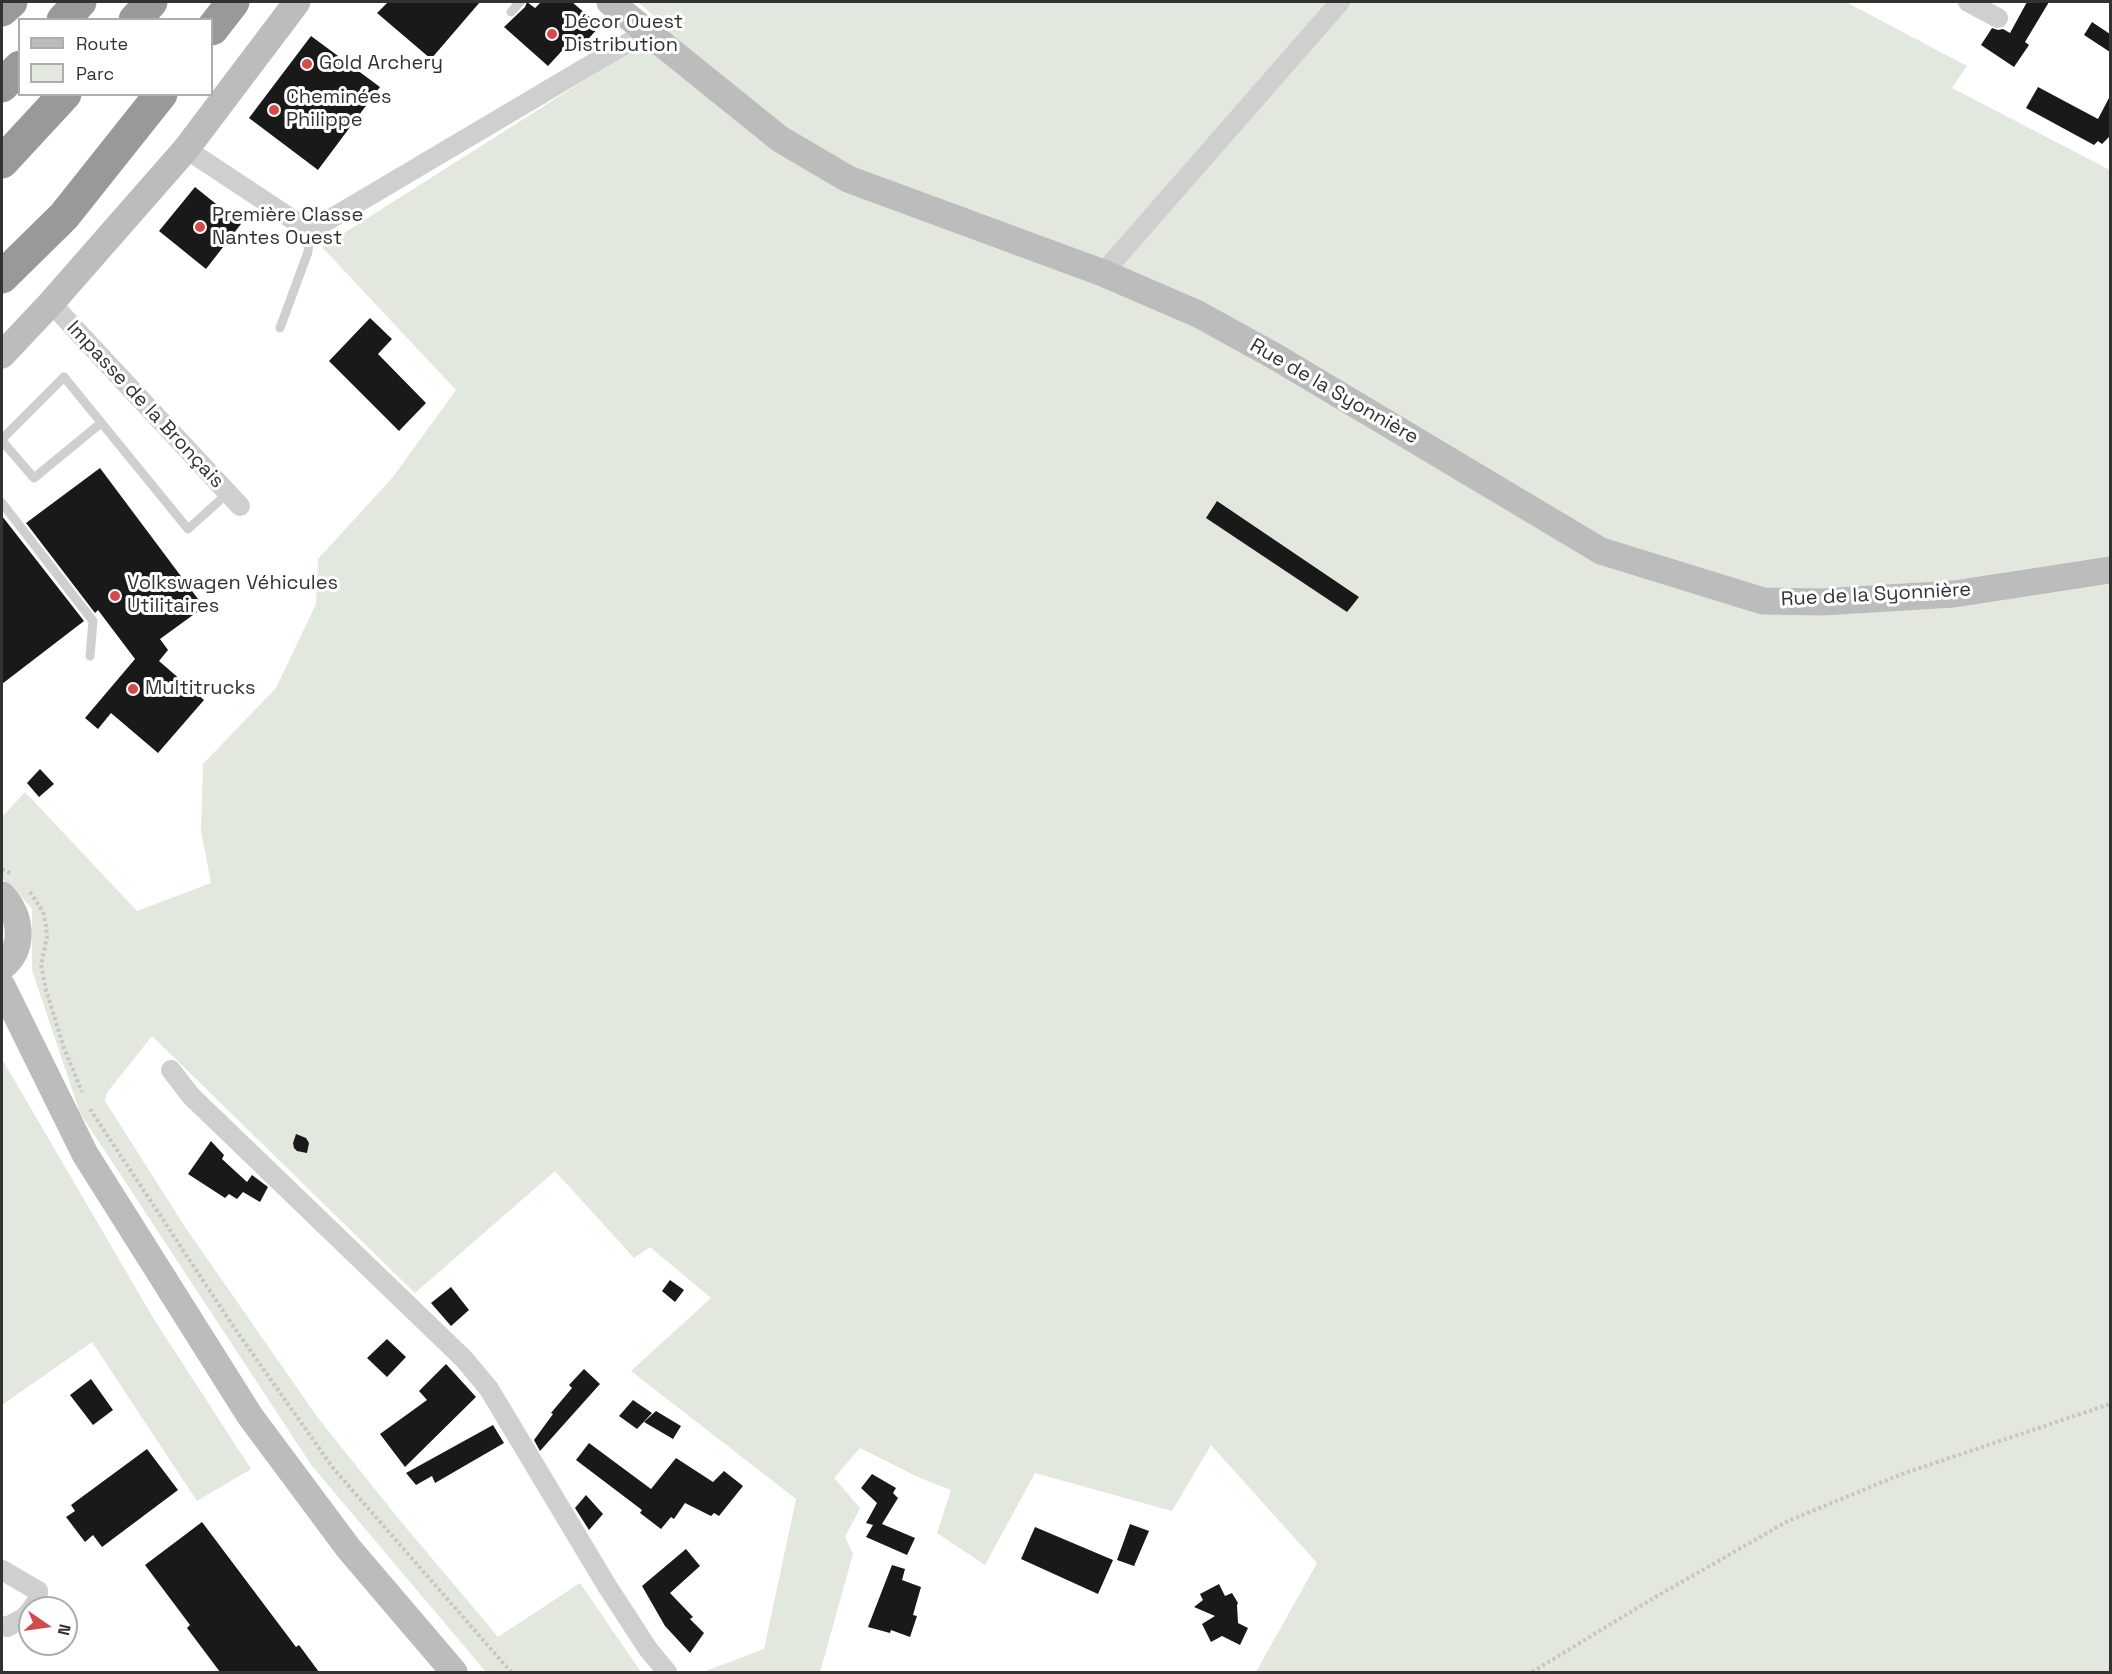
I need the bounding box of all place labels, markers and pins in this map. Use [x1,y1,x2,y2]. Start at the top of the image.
place label: Décor Ouest Distribution [564,11,683,58]
marker: Décor Ouest Distribution [545,27,559,41]
place label: Gold Archery [319,52,443,76]
marker: Gold Archery [300,57,314,71]
place label: Cheminées Philippe [286,86,392,133]
marker: Cheminées Philippe [267,103,281,117]
place label: Première Classe Nantes Ouest [212,204,363,251]
marker: Première Classe Nantes Ouest [193,220,207,234]
place label: Volkswagen Véhicules Utilitaires [127,572,338,619]
marker: Volkswagen Véhicules Utilitaires [108,589,122,603]
place label: Multitrucks [145,677,256,701]
marker: Multitrucks [126,682,140,696]

